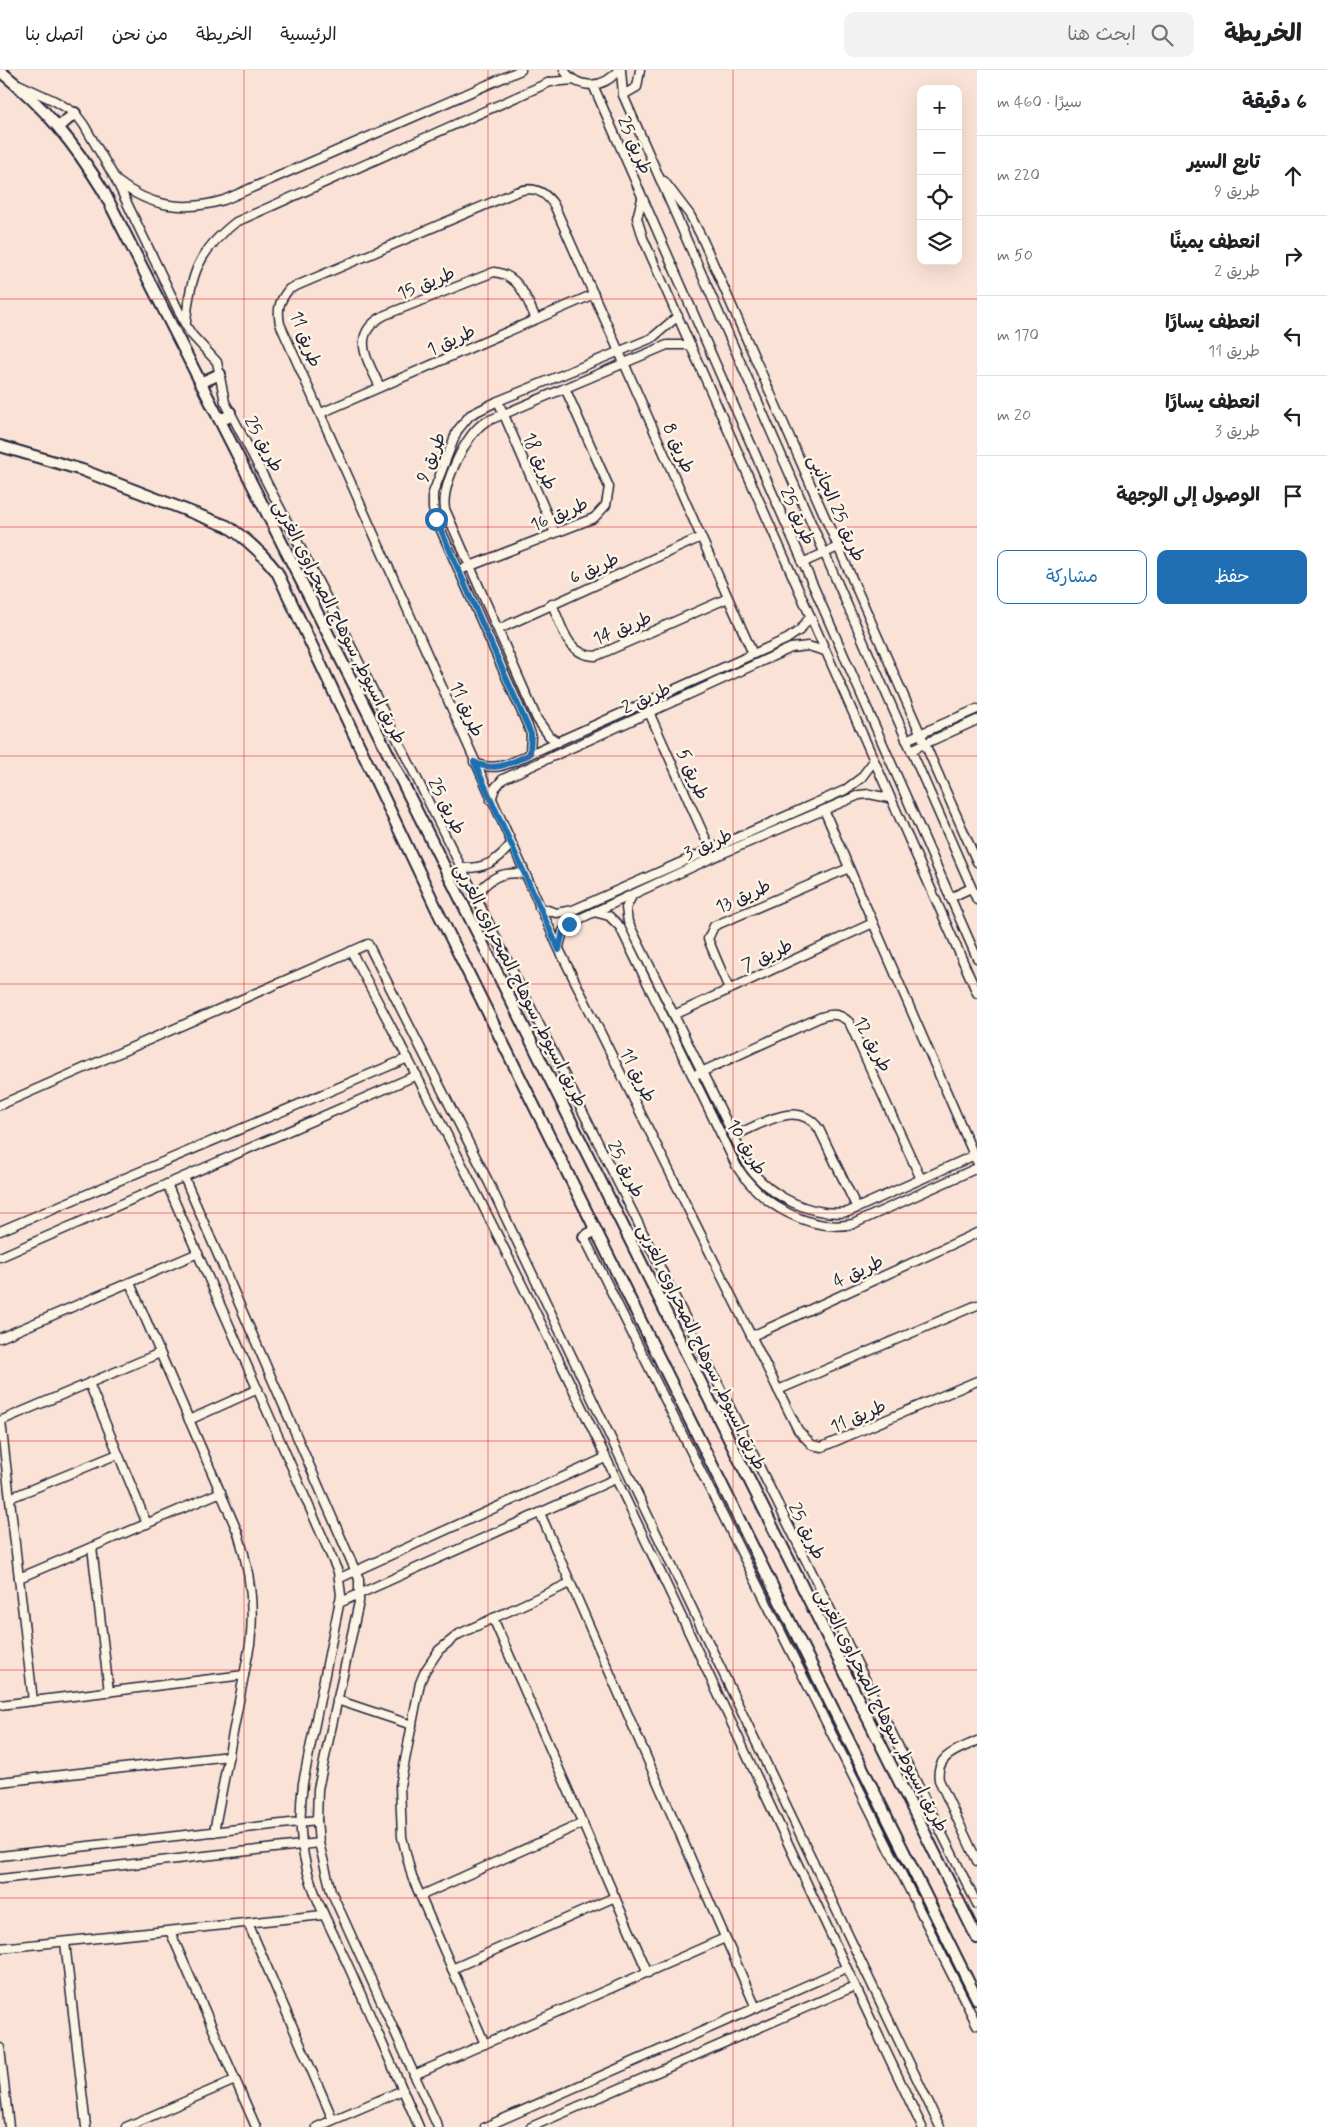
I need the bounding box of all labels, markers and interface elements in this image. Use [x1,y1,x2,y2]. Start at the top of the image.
search box [844,12,1194,57]
text: الخريطة [1224,19,1302,50]
icon: search [1148,21,1176,49]
text: ابحث هنا [1067,22,1136,47]
text: اتصل بنا [25,23,84,47]
text: من نحن [112,23,168,47]
text: الخريطة [196,23,252,47]
text: الرئيسية [280,23,337,47]
map controls [917,85,962,265]
button: + [917,85,962,130]
text: 6 دقيقة [1242,88,1307,116]
text: سيرًا · 460 m [997,92,1082,113]
street label: طريق 25 [611,113,657,178]
button: − [917,130,962,175]
text: تابع السير [1187,150,1260,175]
icon: ahead [1279,162,1307,190]
text: 220 m [997,165,1040,186]
button: locate [917,175,962,220]
text: طريق 9 [1214,181,1260,202]
button: layers [917,220,962,265]
text: انعطف يمينًا [1170,230,1260,255]
icon: right [1279,242,1307,270]
text: 50 m [997,245,1033,266]
text: طريق 2 [1214,261,1260,282]
street label: طريق 15 [394,262,459,306]
street label: طريق 11 [283,308,327,371]
text: انعطف يسارًا [1165,310,1260,335]
street label: طريق 1 [423,320,479,362]
icon: left [1279,322,1307,350]
text: 170 m [997,325,1039,346]
text: طريق 11 [1208,341,1260,362]
text: انعطف يسارًا [1165,390,1260,415]
icon: left [1279,402,1307,430]
text: 20 m [997,405,1031,426]
street label: طريق 25 [238,412,288,477]
street label: طريق 8 [656,419,700,477]
text: طريق 3 [1215,421,1260,442]
street label: طريق 9 [411,429,452,486]
street label: طريق 18 [516,429,562,494]
street label: طريق 25 الجانبى [802,451,870,566]
icon: arrive [1279,482,1307,510]
text: الوصول إلى الوجهة [1116,483,1260,508]
street label: طريق 25 [774,484,820,549]
street label: طريق 16 [527,492,592,538]
street label: طريق اسيوط, سوهاج الصحراوى الغربى [267,496,411,749]
route start [425,508,448,531]
street label: طريق 6 [566,547,623,590]
button: مشاركة [997,550,1147,604]
button: حفظ [1157,550,1307,604]
street label: طريق 14 [589,606,655,652]
street label: طريق 2 [618,677,675,720]
street label: طريق 11 [443,678,489,741]
street label: طريق 5 [670,745,714,804]
street label: طريق 25 [422,774,471,839]
street label: طريق 3 [680,824,736,866]
street label: طريق اسيوط, سوهاج الصحراوى الغربى [448,859,592,1112]
street label: طريق 13 [712,874,775,920]
route end [558,913,581,936]
street label: طريق 7 [738,934,797,978]
street label: طريق 12 [847,1012,897,1077]
street label: طريق 11 [613,1044,661,1107]
street label: طريق 10 [720,1115,772,1180]
street label: طريق 25 [601,1137,649,1202]
street label: طريق اسيوط, سوهاج الصحراوى الغربى [631,1220,771,1475]
street label: طريق 4 [829,1250,888,1294]
street label: طريق 11 [827,1394,890,1439]
street label: طريق 25 [782,1499,830,1564]
street label: طريق اسيوط, سوهاج الصحراوى الغربى [809,1584,953,1837]

